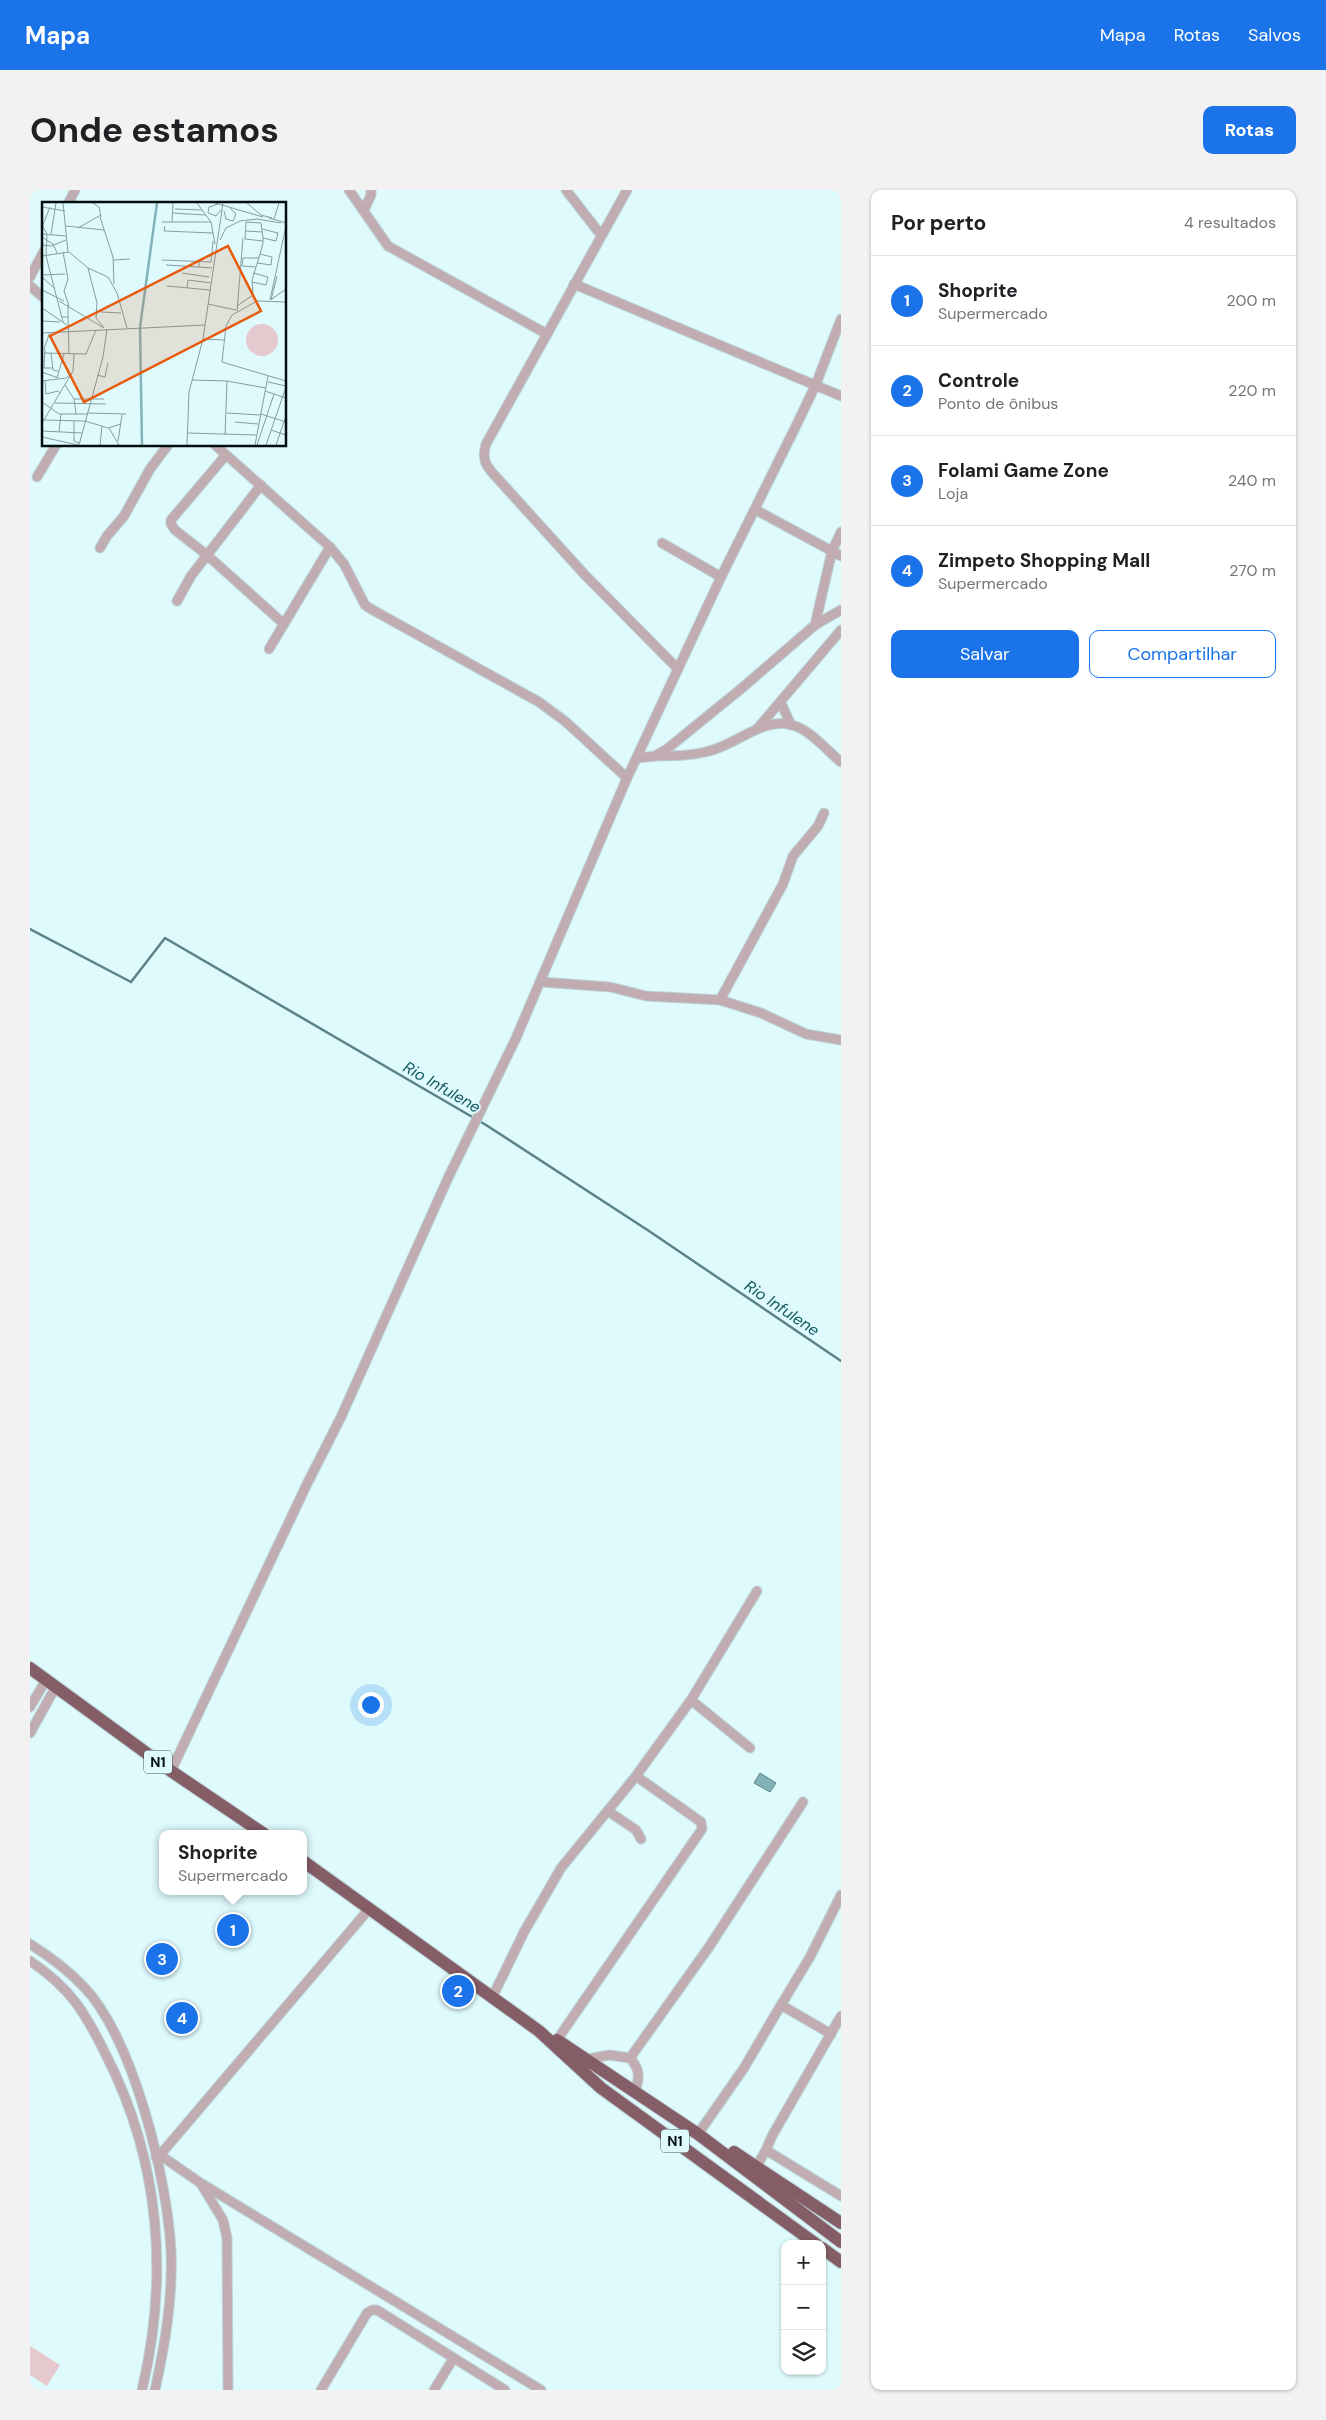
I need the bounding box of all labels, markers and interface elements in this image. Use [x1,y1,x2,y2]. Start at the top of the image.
text: Mapa [25,20,90,51]
text: Mapa [1100,23,1146,47]
text: Rotas [1174,23,1220,47]
text: Salvos [1248,23,1301,47]
button: Rotas [1203,106,1296,154]
text: Onde estamos [30,107,279,153]
inset map [42,202,286,446]
text: Por perto [891,209,986,237]
text: 4 resultados [1184,212,1276,233]
text: Shoprite [938,278,1018,303]
text: 1 [904,290,910,311]
text: 200 m [1227,290,1276,311]
text: Supermercado [938,303,1048,324]
text: Controle [938,368,1019,393]
text: 2 [902,380,912,401]
text: 220 m [1228,380,1276,401]
text: Ponto de ônibus [938,393,1058,414]
text: Folami Game Zone [938,458,1109,483]
text: 3 [902,470,912,491]
text: 240 m [1228,470,1276,491]
text: Loja [938,483,968,504]
text: Zimpeto Shopping Mall [938,548,1150,573]
text: 4 [902,560,912,581]
text: 270 m [1229,560,1276,581]
text: Supermercado [938,573,1048,594]
button: Salvar [891,630,1079,678]
button: Compartilhar [1089,630,1276,678]
water label: Rio Infulene [399,1056,485,1118]
water label: Rio Infulene [740,1275,824,1341]
your location [358,1692,384,1718]
road number: N1 [144,1750,172,1774]
popup [159,1830,307,1895]
text: Shoprite [178,1840,258,1865]
text: Supermercado [178,1865,288,1886]
pin: 1 [217,1911,249,1949]
pin: 3 [146,1940,178,1978]
pin: 2 [442,1972,474,2010]
pin: 4 [166,1999,198,2037]
road number: N1 [661,2130,689,2152]
map controls [781,2240,826,2375]
button: + [781,2240,826,2285]
button: − [781,2285,826,2330]
button: layers [781,2330,826,2375]

